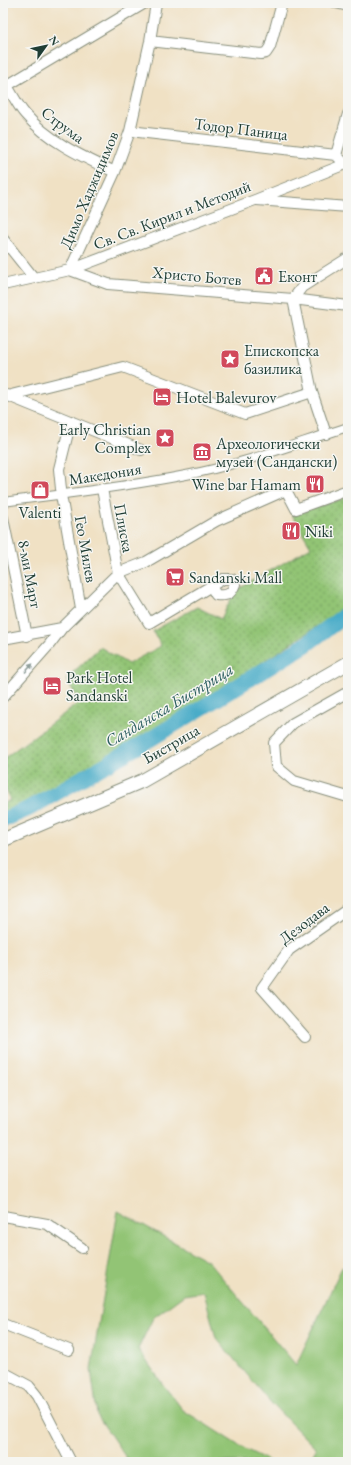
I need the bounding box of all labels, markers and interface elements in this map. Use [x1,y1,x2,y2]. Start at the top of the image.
north arrow [26,26,66,66]
text: N [46,33,63,48]
street label: Струма [37,102,89,149]
street label: Тодор Паница [193,113,290,145]
street label: Димо Хаджидимов [55,128,123,252]
street label: Св. Св. Кирил и Методий [90,175,254,255]
street label: Христо Ботев [151,262,243,290]
public building icon: Еконт [253,265,275,287]
place label: Еконт [278,266,318,287]
place label: Епископска базилика [244,340,320,379]
place icon: Епископска базилика [219,348,241,370]
hotel icon: Hotel Balevurov [151,386,173,408]
place label: Hotel Balevurov [176,387,278,408]
place label: Early Christian Complex [59,419,152,458]
place icon: Early Christian Complex [154,427,176,449]
place label: Археологически музей (Сандански) [215,433,337,472]
museum icon: Археологически музей (Сандански) [191,441,213,463]
street label: Македония [67,458,143,490]
restaurant icon: Wine bar Hamam [304,473,326,495]
place label: Wine bar Hamam [191,474,302,495]
shop icon: Valenti [29,479,51,501]
place label: Valenti [18,502,62,523]
street label: Плиска [109,502,139,555]
street label: Гео Милев [70,514,102,584]
restaurant icon: Niki [280,520,302,542]
place label: Niki [305,521,333,542]
street label: 8-ми Март [13,538,47,610]
supermarket icon: Sandanski Mall [164,566,186,588]
place label: Sandanski Mall [189,567,282,588]
water label: Санданска Бистрица [101,659,237,751]
one-way arrow [25,663,34,673]
place label: Park Hotel Sandanski [66,667,133,706]
hotel icon: Park Hotel Sandanski [41,675,63,697]
street label: Бистрица [139,720,203,768]
street label: Дезодава [275,897,334,949]

